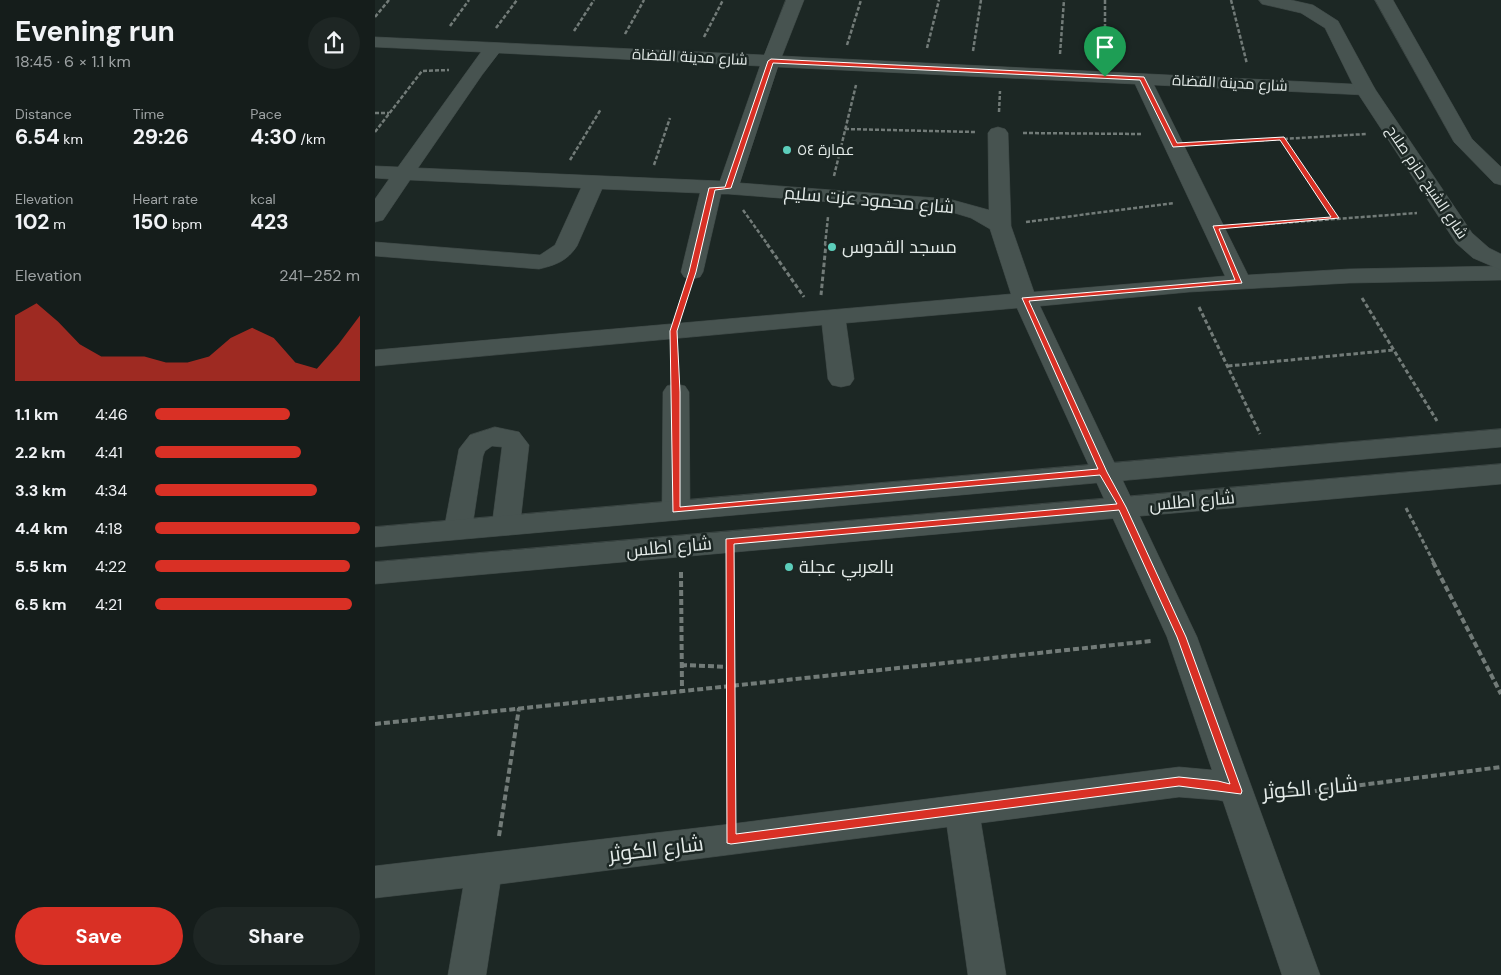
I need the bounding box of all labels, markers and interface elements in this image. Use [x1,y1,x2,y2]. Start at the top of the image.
text: Evening run [15,13,175,50]
button: share [308,17,360,69]
pin [1084,26,1126,77]
icon: arrive [1091,33,1119,61]
street label: شارع مدينة القضاة [632,44,748,71]
text: 18:45 · 6 × 1.1 km [15,51,131,72]
street label: شارع مدينة القضاة [1172,70,1288,97]
text: Distance [15,105,72,123]
text: Time [133,105,164,123]
text: Pace [250,105,282,123]
street label: شارع الشيخ حازم صلاح [1381,121,1472,243]
text: 6.54 [15,123,60,151]
text: 29:26 [133,123,189,151]
text: 4:30 [250,123,297,151]
text: km [60,130,83,148]
text: /km [297,130,326,148]
place label: عمارة ٥٤ [797,140,854,160]
marker: عمارة ٥٤ [781,144,793,156]
street label: شارع محمود عزت سليم [783,181,955,219]
text: Elevation [15,190,73,208]
text: Heart rate [133,190,198,208]
text: kcal [250,190,276,208]
text: 102 [15,208,49,236]
text: 150 [133,208,168,236]
text: 423 [250,208,289,236]
text: m [49,215,66,233]
text: bpm [168,215,202,233]
place label: مسجد القدوس [842,235,957,259]
marker: مسجد القدوس [826,241,838,253]
text: Elevation [15,265,82,286]
text: 241–252 m [279,265,360,286]
text: 1.1 km [15,404,58,425]
text: 4:46 [95,404,128,425]
text: 2.2 km [15,442,66,463]
text: 4:41 [95,442,123,463]
text: 3.3 km [15,480,66,501]
text: 4:34 [95,480,127,501]
street label: شارع اطلس [1148,485,1236,517]
text: 4.4 km [15,518,68,539]
text: 4:18 [95,518,123,539]
street label: شارع اطلس [625,531,713,563]
place label: بالعربي عجلة [799,555,894,581]
text: 5.5 km [15,556,67,577]
text: 4:22 [95,556,126,577]
marker: بالعربي عجلة [783,561,795,573]
text: 6.5 km [15,594,67,615]
text: 4:21 [95,594,122,615]
street label: شارع الكوثر [1260,770,1359,806]
street label: شارع الكوثر [606,829,705,869]
button: Save [15,907,183,965]
button: Share [193,907,360,965]

